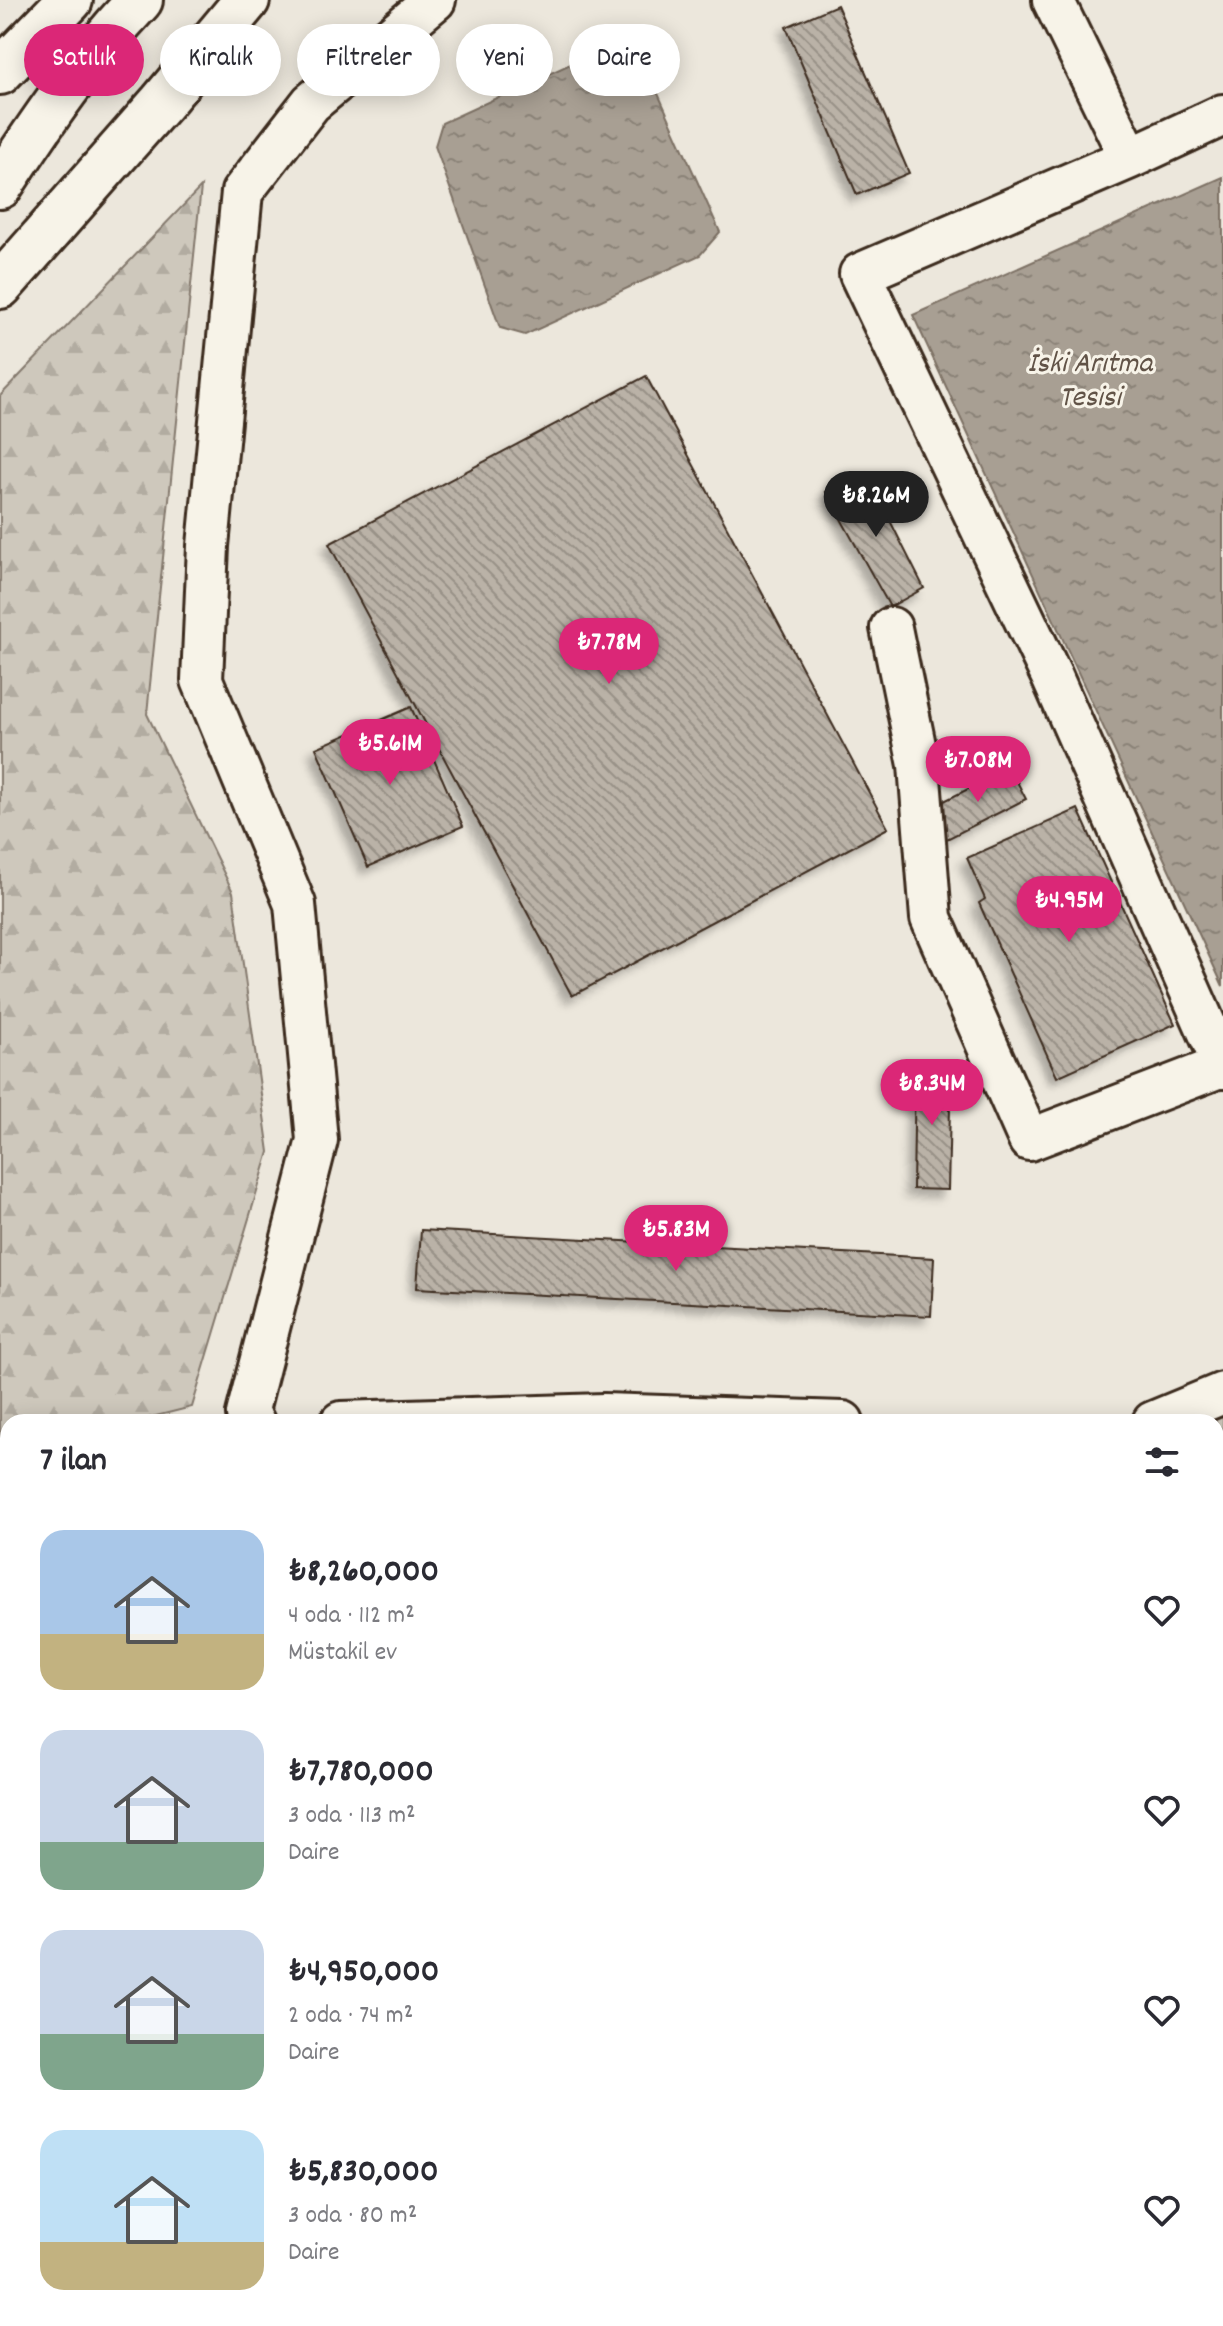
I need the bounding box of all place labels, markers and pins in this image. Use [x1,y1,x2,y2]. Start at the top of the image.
pin: ₺8.26M [811,471,941,539]
pin: ₺7.78M [544,618,674,686]
pin: ₺5.61M [325,719,455,787]
pin: ₺7.08M [913,736,1043,804]
pin: ₺4.95M [1004,876,1134,944]
pin: ₺8.34M [867,1059,997,1127]
pin: ₺5.83M [611,1205,741,1273]

